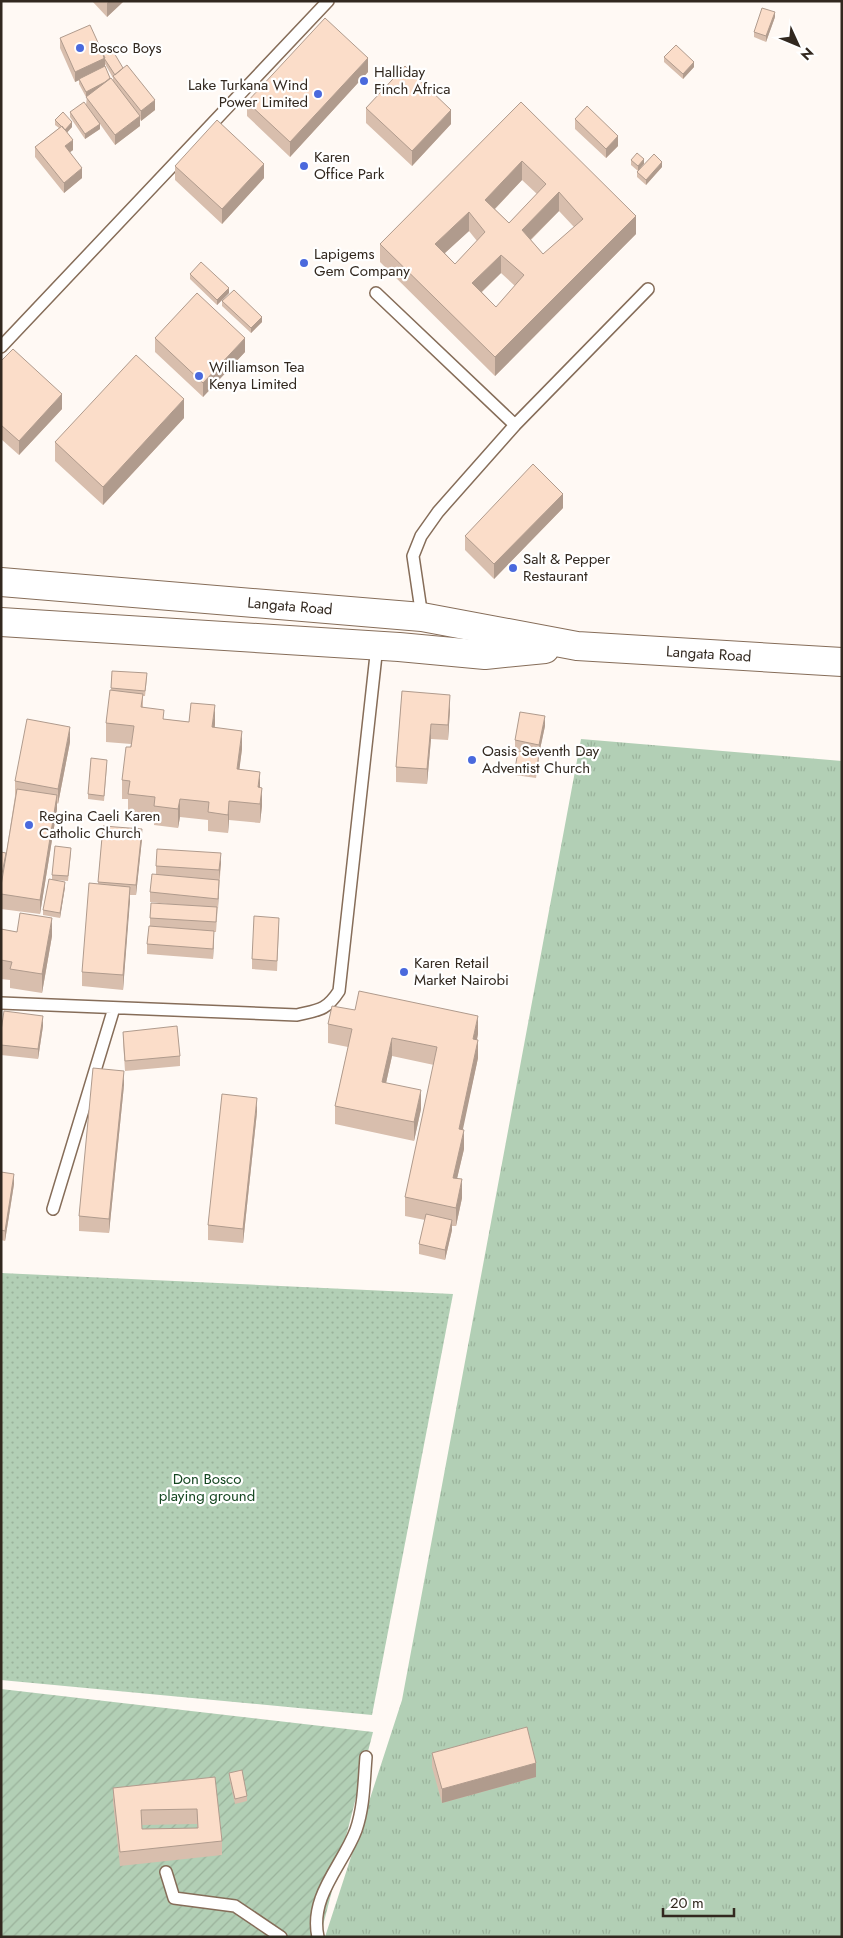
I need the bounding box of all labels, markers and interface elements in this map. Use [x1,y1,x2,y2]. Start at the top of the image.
north arrow [773,20,823,70]
place label: Bosco Boys [90,37,161,59]
marker: Bosco Boys [74,42,86,54]
text: N [796,43,818,65]
place label: Halliday Finch Africa [374,61,450,100]
place label: Lake Turkana Wind Power Limited [188,74,308,113]
marker: Halliday Finch Africa [358,75,370,87]
marker: Lake Turkana Wind Power Limited [312,88,324,100]
place label: Karen Office Park [314,146,385,185]
marker: Karen Office Park [298,160,310,172]
place label: Lapigems Gem Company [314,243,410,282]
marker: Lapigems Gem Company [298,257,310,269]
place label: Williamson Tea Kenya Limited [209,356,305,395]
marker: Williamson Tea Kenya Limited [193,370,205,382]
place label: Salt & Pepper Restaurant [523,548,611,587]
marker: Salt & Pepper Restaurant [507,562,519,574]
street label: Langata Road [247,592,333,621]
street label: Langata Road [665,640,752,667]
place label: Oasis Seventh Day Adventist Church [482,740,600,779]
marker: Oasis Seventh Day Adventist Church [466,754,478,766]
place label: Regina Caeli Karen Catholic Church [39,805,160,844]
marker: Regina Caeli Karen Catholic Church [23,819,35,831]
place label: Karen Retail Market Nairobi [414,952,509,991]
marker: Karen Retail Market Nairobi [398,966,410,978]
park label: Don Bosco playing ground [159,1468,255,1507]
scale bar [663,1886,734,1918]
text: 20 m [670,1892,704,1914]

